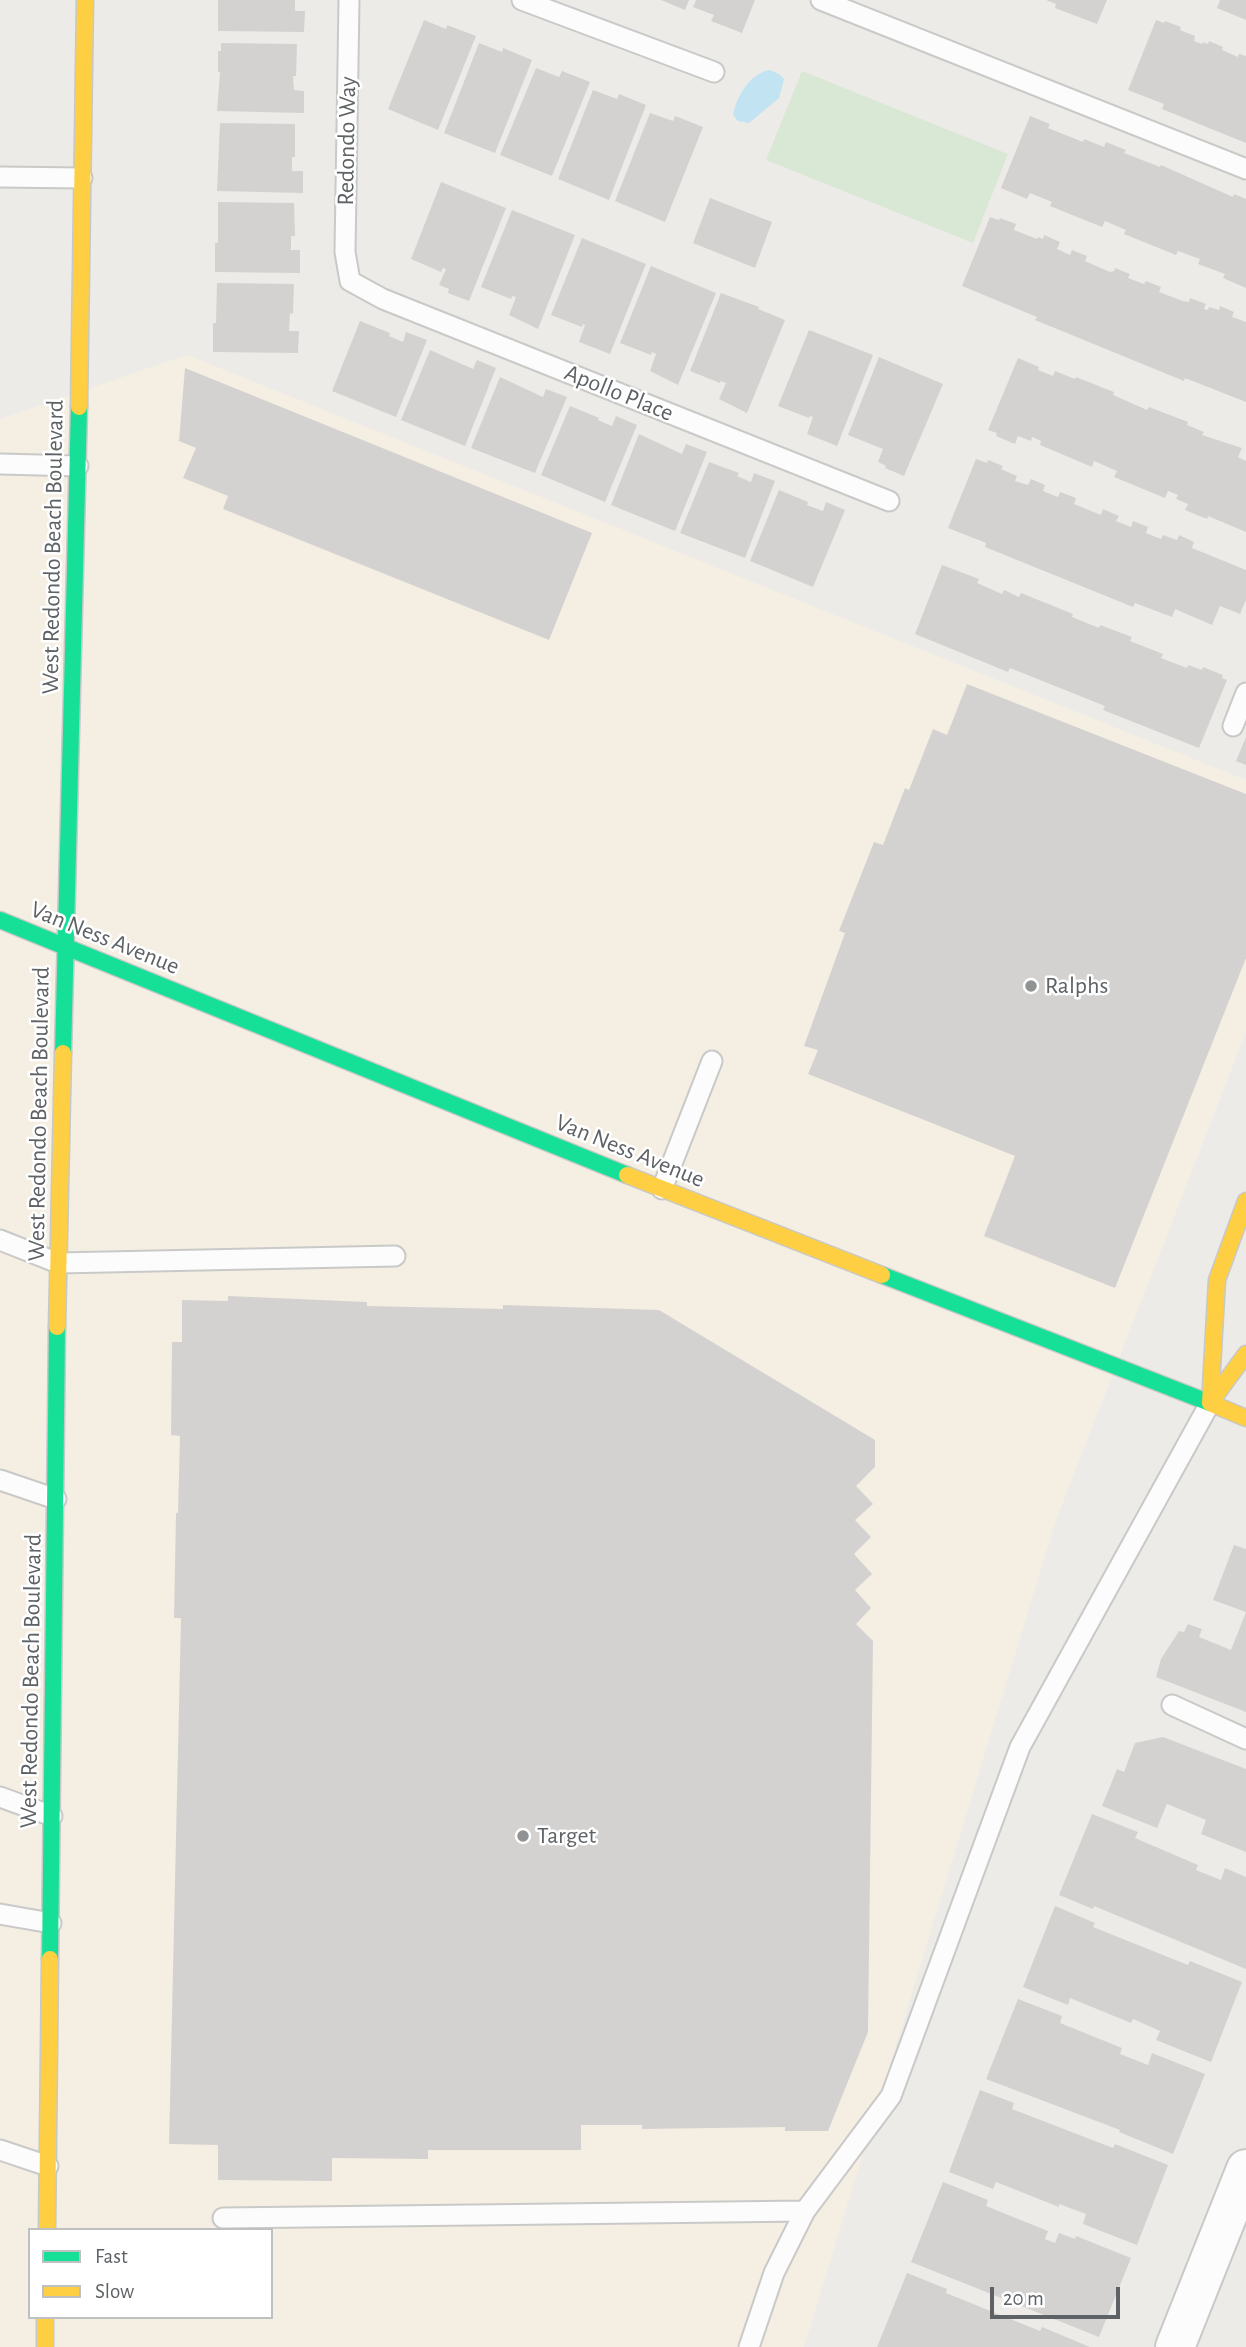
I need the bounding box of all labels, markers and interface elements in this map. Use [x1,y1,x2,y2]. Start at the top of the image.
street label: Redondo Way [331,76,363,206]
street label: Apollo Place [560,358,678,428]
street label: West Redondo Beach Boulevard [36,399,70,695]
street label: Van Ness Avenue [26,895,184,981]
street label: West Redondo Beach Boulevard [22,966,56,1262]
place label: Ralphs [1045,972,1108,1000]
marker: Ralphs [1023,978,1039,994]
street label: Van Ness Avenue [551,1108,709,1194]
street label: West Redondo Beach Boulevard [14,1533,48,1829]
place label: Target [537,1822,596,1850]
marker: Target [515,1828,531,1844]
legend [28,2228,273,2319]
text: Fast [95,2246,128,2267]
scale bar [994,2274,1124,2318]
text: Slow [95,2281,134,2302]
text: 20 m [1003,2288,1044,2309]

